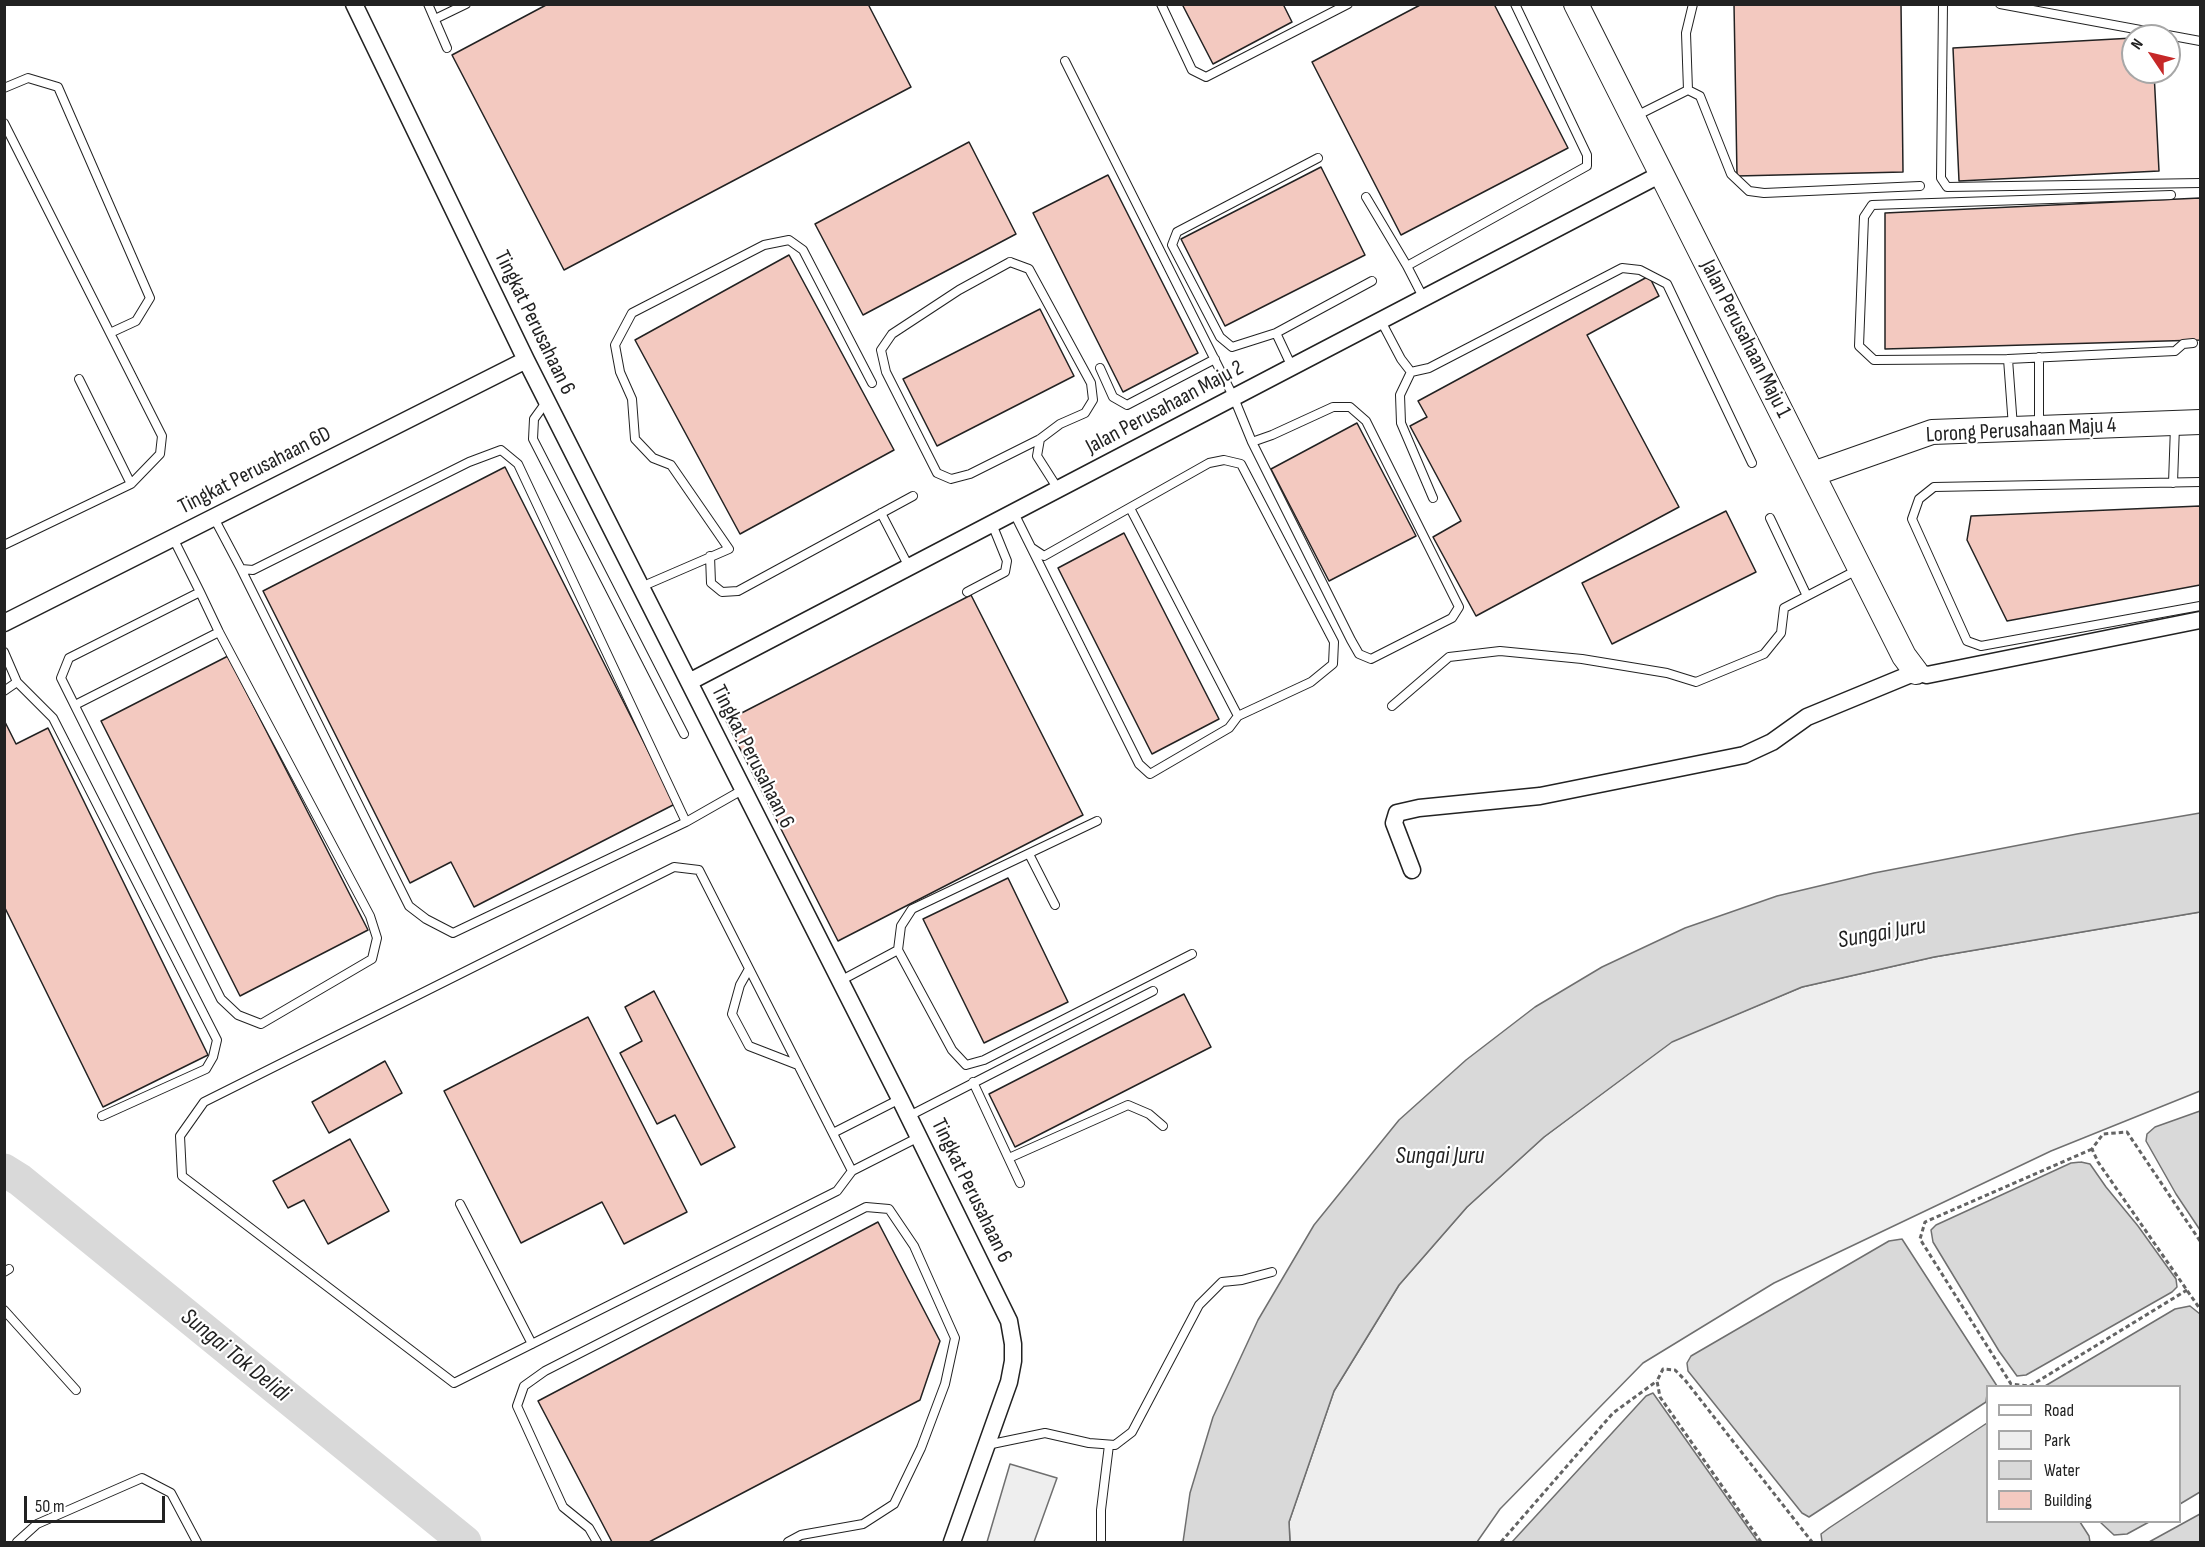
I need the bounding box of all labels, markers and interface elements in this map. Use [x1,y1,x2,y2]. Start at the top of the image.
north arrow [2121,24,2181,84]
text: N [2127,36,2148,53]
street label: Tingkat Perusahaan 6 [488,247,580,399]
street label: Jalan Perusahaan Maju 1 [1694,256,1796,422]
street label: Jalan Perusahaan Maju 2 [1082,355,1248,461]
street label: Lorong Perusahaan Maju 4 [1925,413,2117,449]
street label: Tingkat Perusahaan 6D [174,421,336,521]
street label: Tingkat Perusahaan 6 [705,681,799,833]
water label: Sungai Juru [1836,912,1928,956]
street label: Tingkat Perusahaan 6 [925,1115,1017,1267]
water label: Sungai Juru [1396,1143,1484,1171]
water label: Sungai Tok Delidi [175,1303,295,1409]
legend [1986,1385,2181,1523]
text: Road [2044,1400,2074,1421]
text: Park [2044,1430,2070,1451]
text: Water [2044,1460,2080,1481]
scale bar [27,1484,168,1522]
text: Building [2044,1490,2092,1511]
text: 50 m [35,1496,65,1517]

